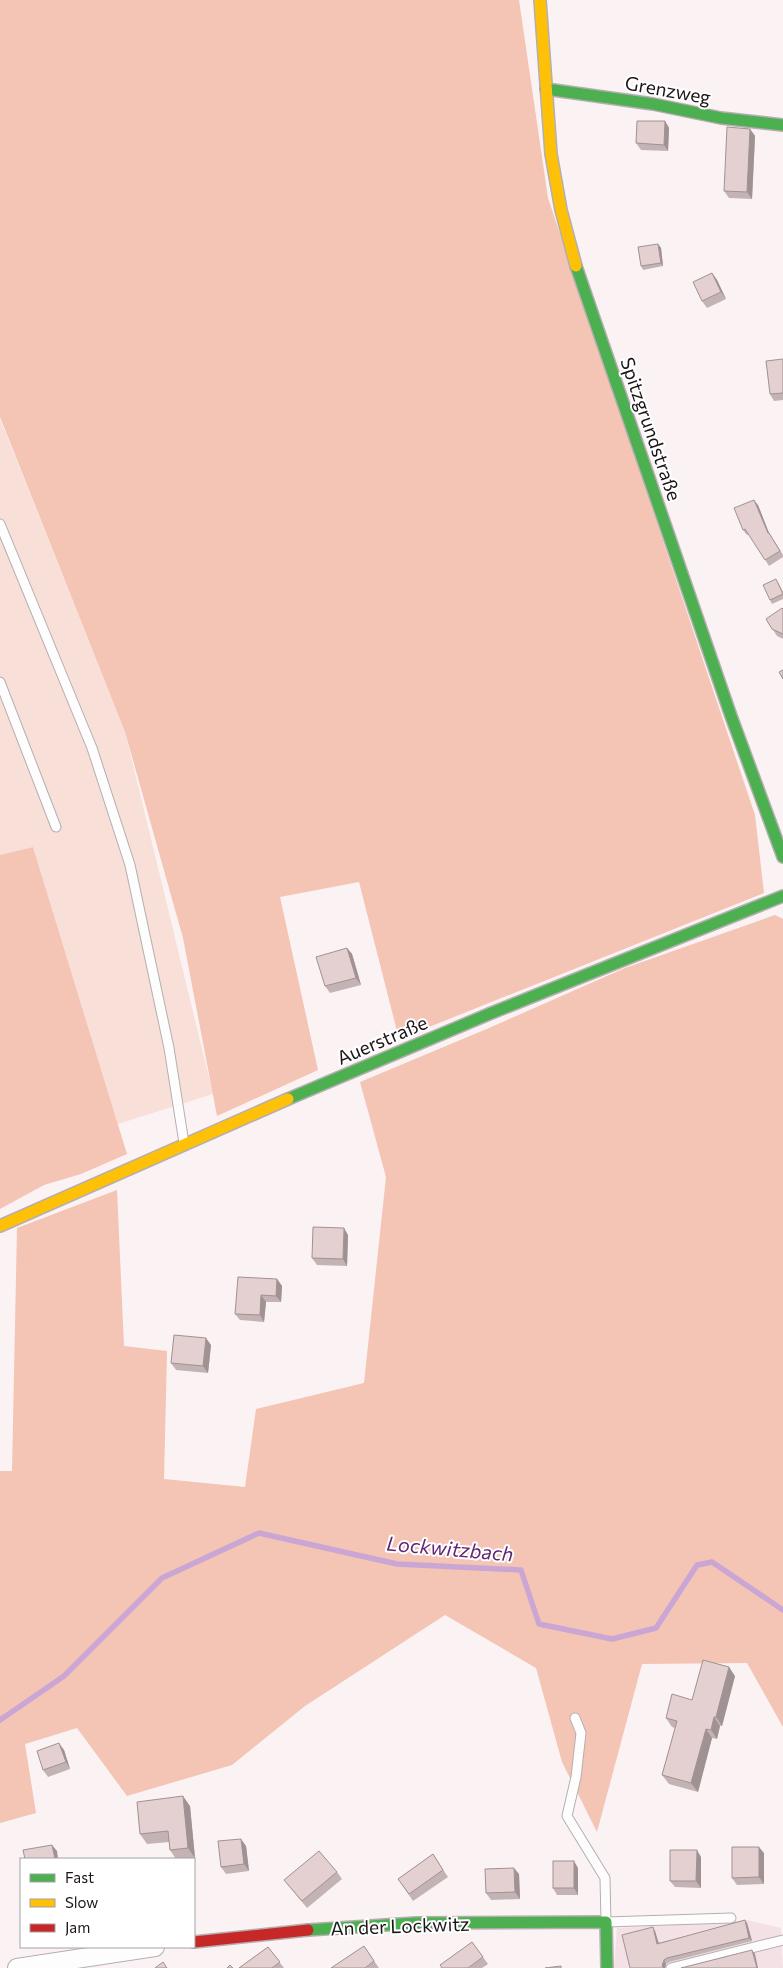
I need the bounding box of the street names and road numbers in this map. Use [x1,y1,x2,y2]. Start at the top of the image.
street label: Grenzweg [623,71,713,108]
street label: Spitzgrundstraße [616,354,687,504]
street label: Auerstraße [333,1010,431,1069]
street label: An der Lockwitz [330,1912,470,1939]

